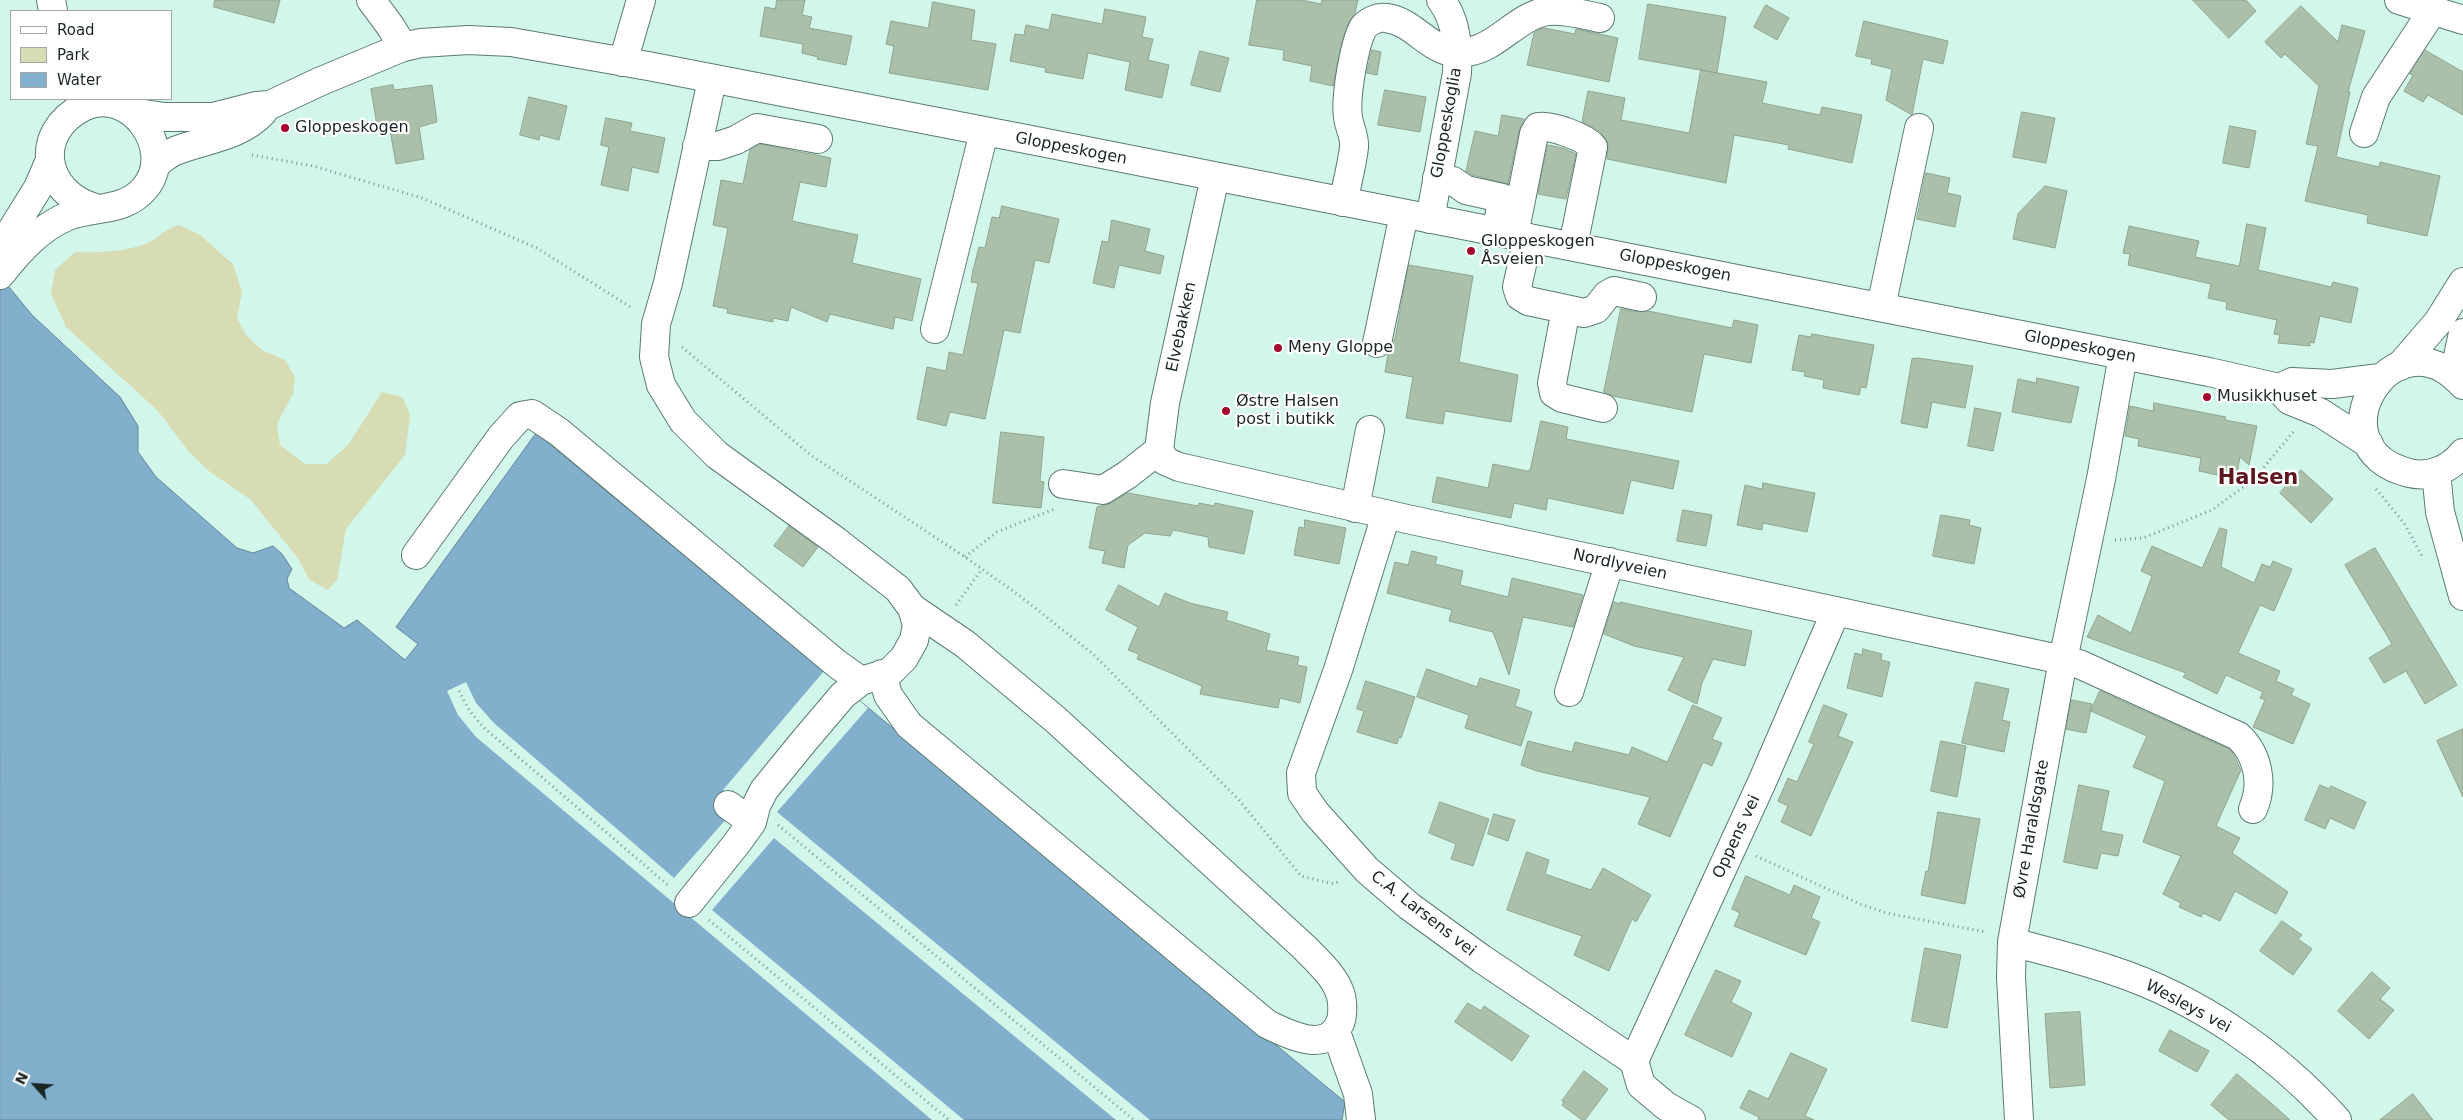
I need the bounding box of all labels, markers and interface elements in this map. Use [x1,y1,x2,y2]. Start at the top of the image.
legend [10,10,172,100]
text: Road [57,21,95,39]
text: Park [57,46,89,64]
street label: Gloppeskoglia [1428,66,1466,180]
text: Water [57,71,101,89]
place label: Gloppeskogen [295,118,409,138]
marker: Gloppeskogen [279,122,291,134]
street label: Gloppeskogen [1013,129,1129,169]
place label: Gloppeskogen Åsveien [1481,232,1595,270]
marker: Gloppeskogen Åsveien [1465,245,1477,257]
street label: Gloppeskogen [1617,246,1733,286]
street label: Elvebakken [1163,280,1201,374]
street label: Gloppeskogen [2022,327,2138,367]
place label: Meny Gloppe [1288,338,1393,358]
marker: Meny Gloppe [1272,342,1284,354]
place label: Musikkhuset [2217,387,2317,407]
marker: Musikkhuset [2201,391,2213,403]
place label: Østre Halsen post i butikk [1236,392,1339,430]
marker: Østre Halsen post i butikk [1220,405,1232,417]
district label: Halsen [2218,466,2298,492]
street label: Nordlyveien [1571,546,1669,584]
street label: Øvre Haraldsgate [2010,758,2054,900]
street label: Oppens vei [1709,792,1765,882]
street label: C.A. Larsens vei [1367,867,1479,961]
street label: Wesleys vei [2142,976,2234,1038]
north arrow [10,1060,60,1110]
text: N [12,1070,31,1087]

